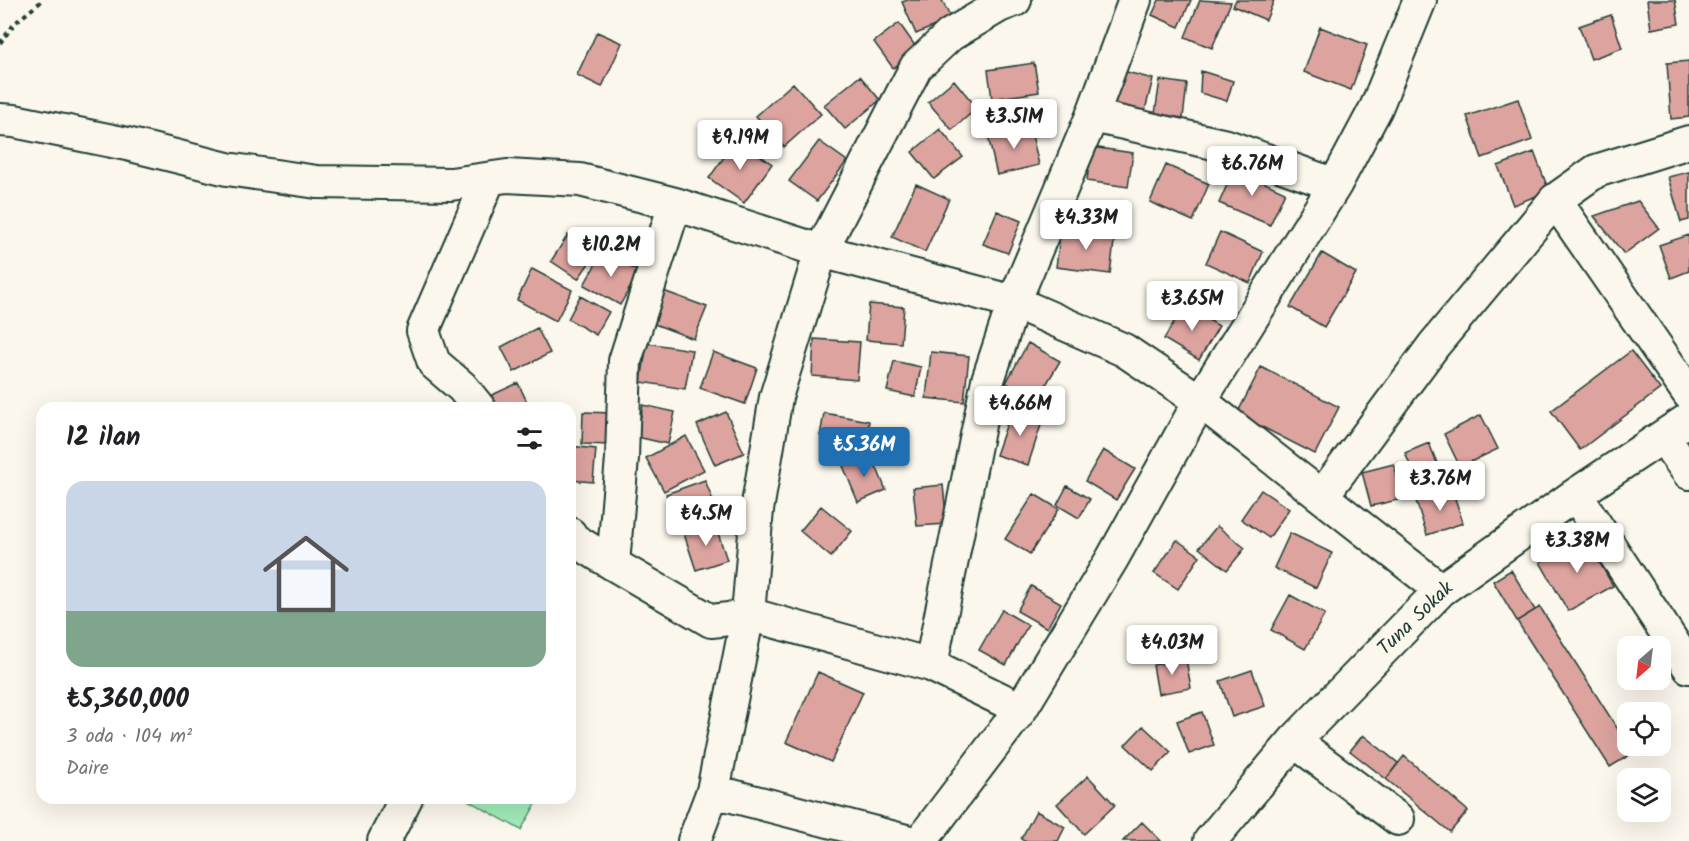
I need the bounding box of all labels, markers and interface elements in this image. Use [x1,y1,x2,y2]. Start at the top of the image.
pin: ₺3.51M [965,99,1063,150]
text: ₺3.51M [985,102,1043,134]
pin: ₺9.19M [691,120,789,171]
text: ₺9.19M [711,123,769,155]
pin: ₺6.76M [1203,146,1301,197]
text: ₺6.76M [1221,149,1283,181]
pin: ₺4.33M [1037,200,1135,251]
text: ₺4.33M [1054,203,1118,235]
pin: ₺10.2M [562,227,660,278]
text: ₺10.2M [582,230,640,262]
pin: ₺3.65M [1143,281,1241,332]
text: ₺3.65M [1161,284,1223,316]
pin: ₺4.66M [971,386,1069,437]
text: ₺4.66M [988,389,1052,421]
text: 12 ilan [66,417,140,459]
icon: filters [513,422,546,455]
pin: ₺5.36M [815,427,913,478]
text: ₺5.36M [833,430,895,462]
pin: ₺3.76M [1391,461,1489,512]
text: ₺3.76M [1409,464,1471,496]
pin: ₺4.5M [664,496,748,547]
text: ₺4.5M [680,499,732,531]
icon: home [252,520,360,628]
pin: ₺3.38M [1528,523,1626,574]
text: ₺3.38M [1545,526,1609,558]
street label: Tuna Sokak [1370,574,1462,664]
pin: ₺4.03M [1123,625,1221,676]
text: ₺4.03M [1141,628,1204,660]
north arrow [1617,636,1671,690]
map controls [1617,636,1671,822]
text: ₺5,360,000 [66,679,189,721]
button: locate [1617,702,1671,756]
text: 3 oda · 104 m² [66,721,192,753]
text: Daire [66,753,109,785]
button: layers [1617,768,1671,822]

